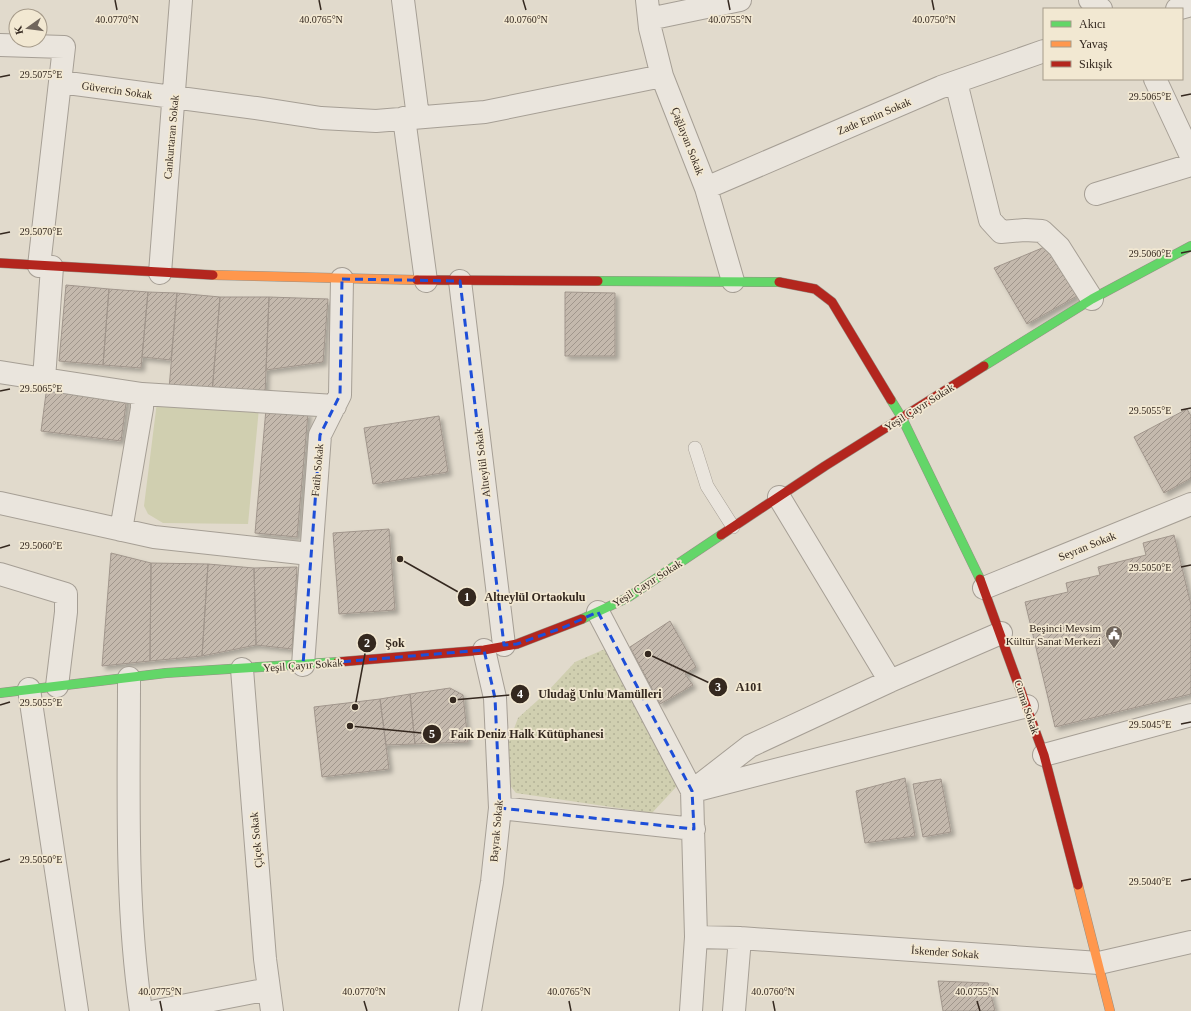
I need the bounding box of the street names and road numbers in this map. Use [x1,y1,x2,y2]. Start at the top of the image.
street label: Güvercin Sokak [81,79,154,101]
street label: Cankurtaran Sokak [161,94,181,180]
street label: Zade Emin Sokak [835,95,913,137]
street label: Çağlayan Sokak [670,105,707,177]
street label: Yeşil Çayır Sokak [882,381,956,433]
street label: Altıeylül Sokak [472,427,492,498]
street label: Fatih Sokak [309,443,325,497]
street label: Seyran Sokak [1057,529,1118,563]
street label: Yeşil Çayır Sokak [610,557,684,609]
street label: Yeşil Çayır Sokak [263,656,344,674]
street label: Cuma Sokak [1012,678,1042,736]
street label: Bayrak Sokak [487,799,505,862]
street label: Çiçek Sokak [248,811,264,868]
street label: İskender Sokak [911,944,980,960]

